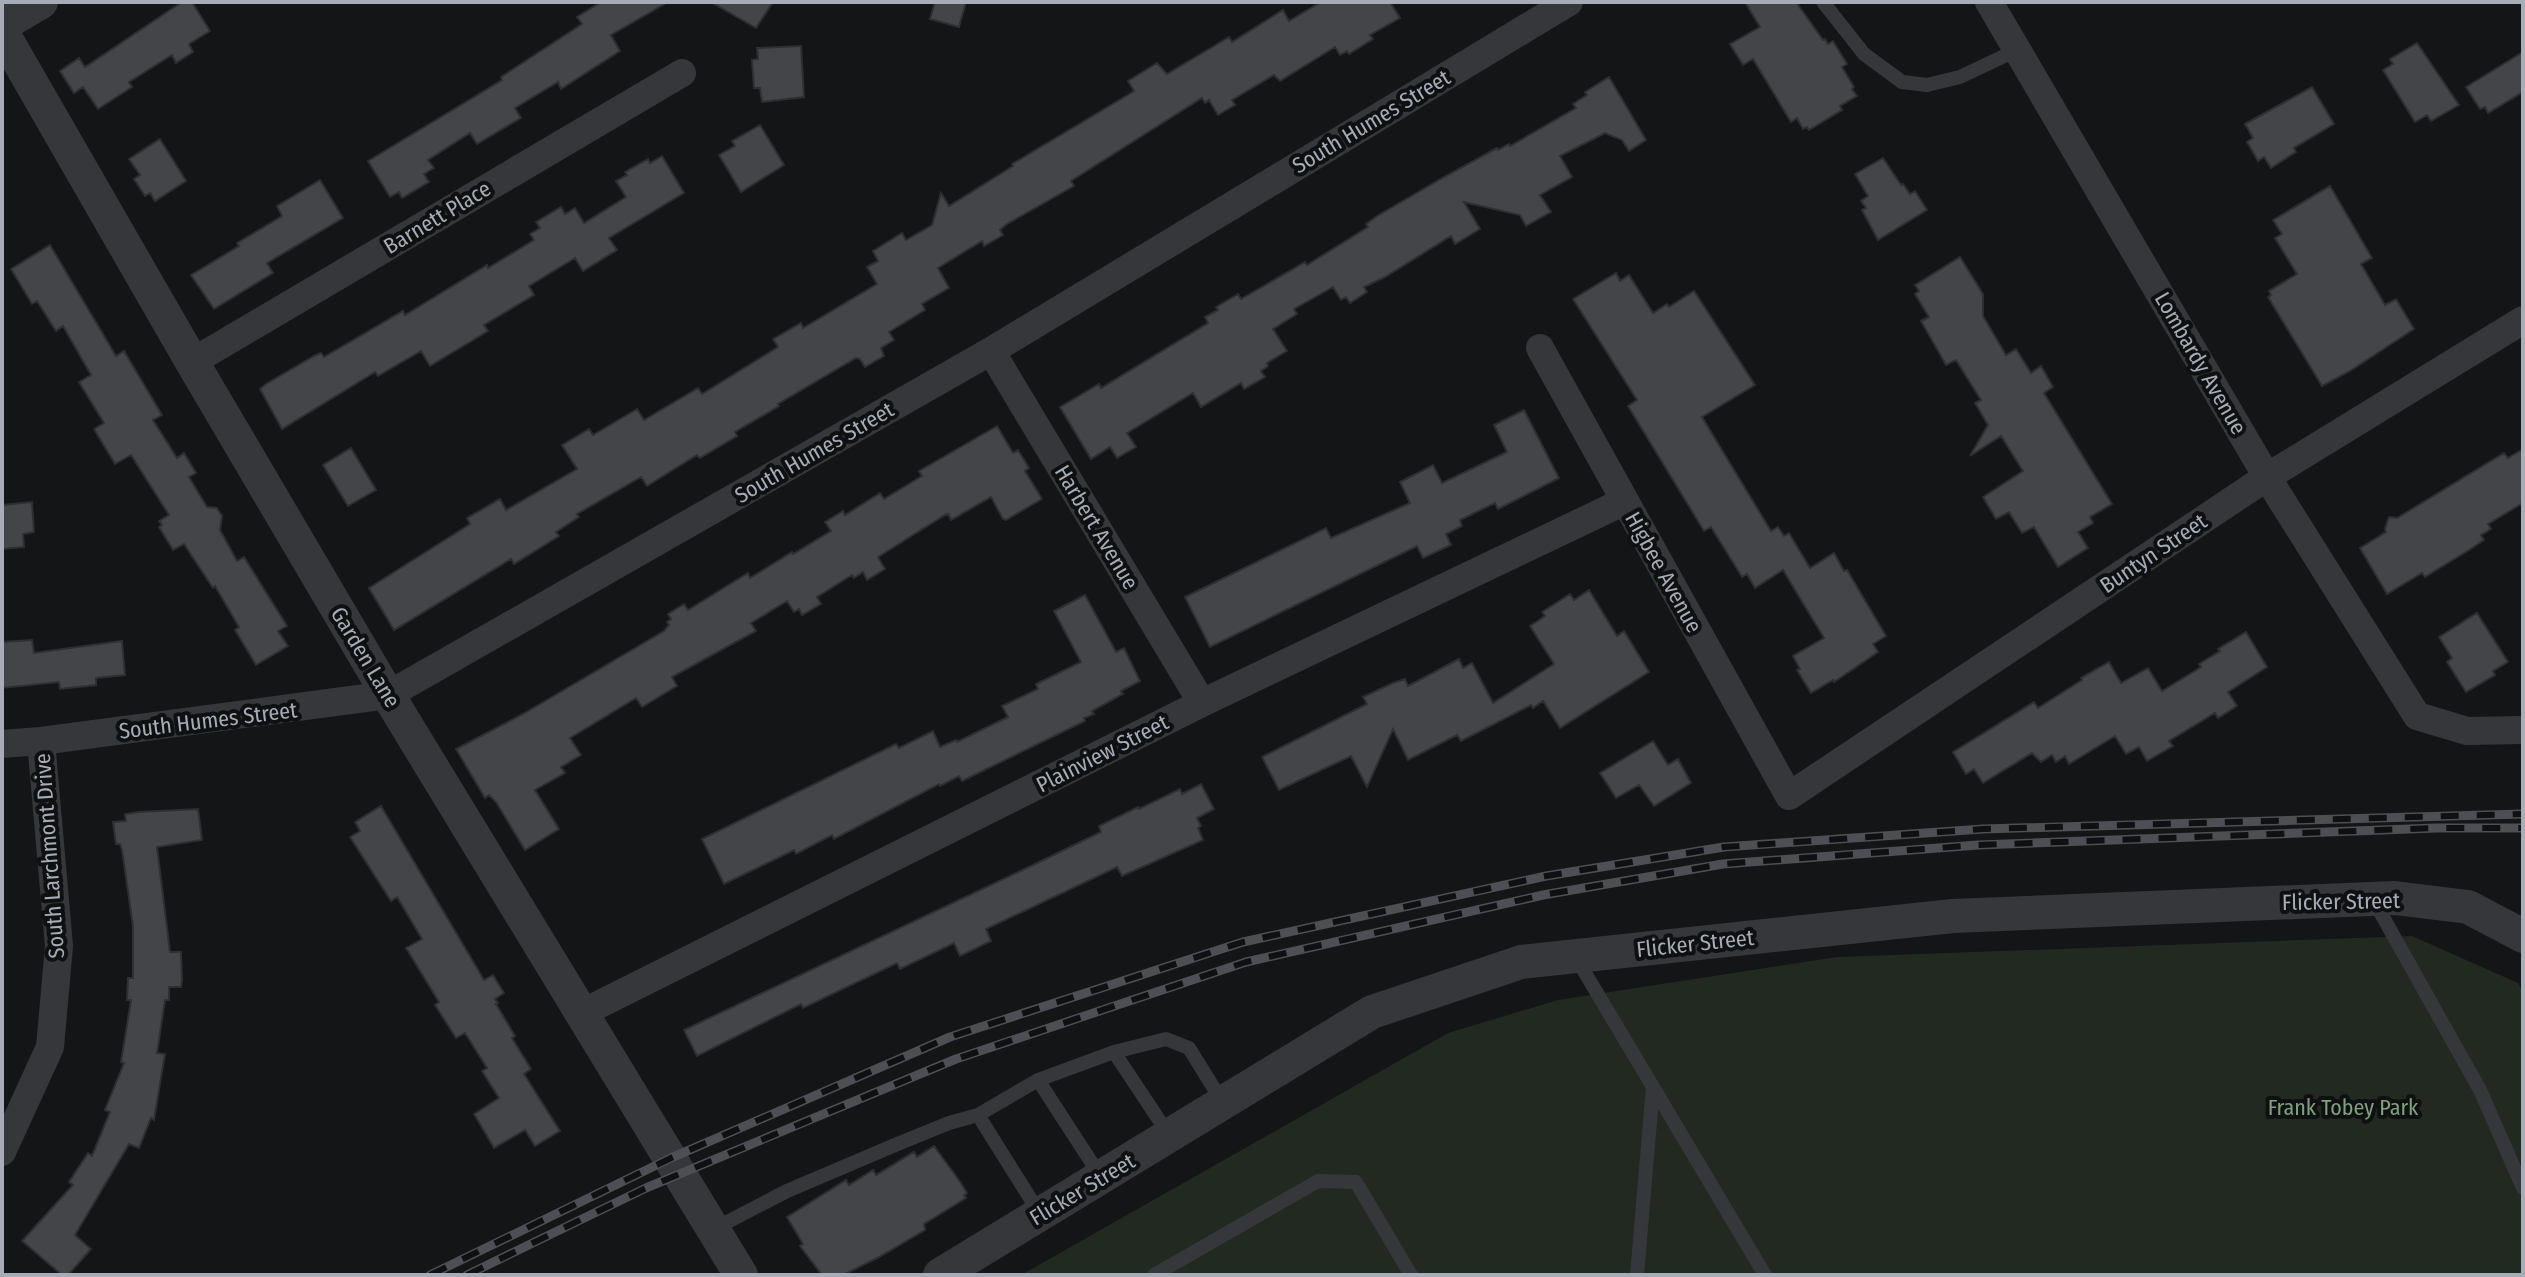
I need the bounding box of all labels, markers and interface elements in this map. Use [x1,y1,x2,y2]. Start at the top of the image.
street label: South Humes Street [1287,63,1456,179]
street label: Barnett Place [379,175,496,260]
street label: Lombardy Avenue [2149,287,2252,439]
street label: South Humes Street [730,396,899,509]
street label: Harbert Avenue [1049,460,1144,594]
street label: Higbee Avenue [1619,507,1708,637]
street label: Buntyn Street [2095,507,2212,599]
street label: Garden Lane [325,602,406,713]
street label: South Humes Street [117,696,299,745]
street label: Plainview Street [1032,708,1174,798]
street label: South Larchmont Drive [29,753,70,959]
street label: Flicker Street [2282,887,2401,916]
street label: Flicker Street [1635,924,1756,963]
park label: Frank Tobey Park [2268,1094,2419,1121]
street label: Flicker Street [1025,1147,1140,1231]

